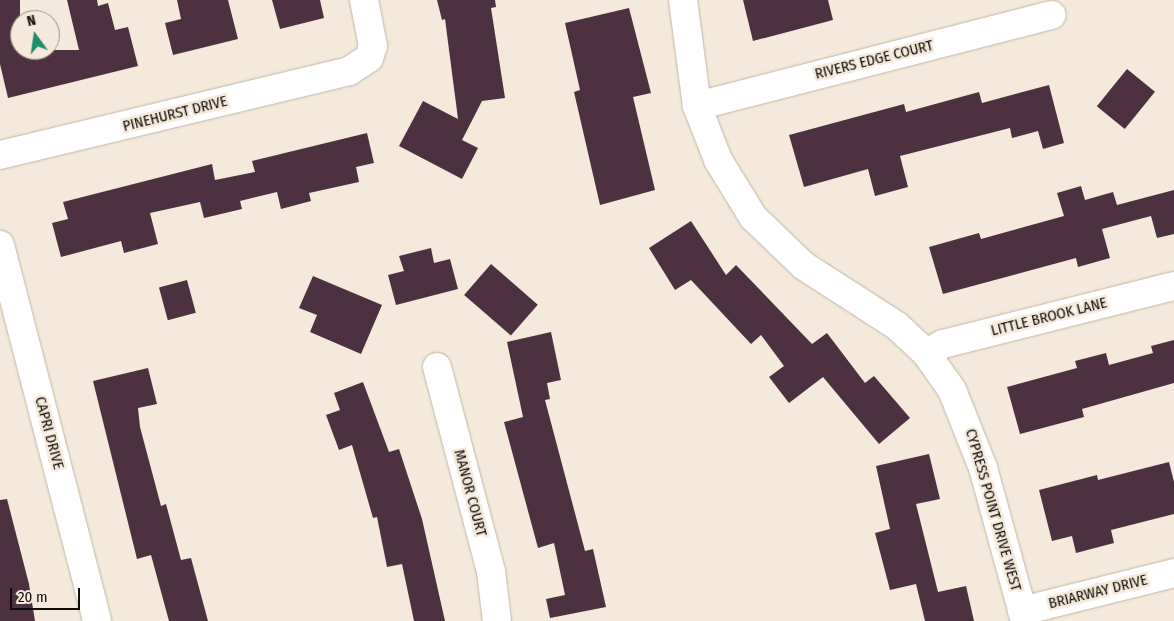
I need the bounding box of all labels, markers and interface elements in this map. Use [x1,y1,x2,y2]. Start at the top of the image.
north arrow [10,10,60,60]
text: N [25,12,38,30]
street label: RIVERS EDGE COURT [813,37,935,83]
street label: PINEHURST DRIVE [121,92,229,136]
street label: LITTLE BROOK LANE [989,294,1109,340]
street label: CAPRI DRIVE [31,395,67,471]
street label: CYPRESS POINT DRIVE WEST [961,427,1025,593]
street label: MANOR COURT [450,448,490,538]
street label: BRIARWAY DRIVE [1047,571,1149,613]
scale bar [12,578,82,610]
text: 20 m [18,588,48,606]

